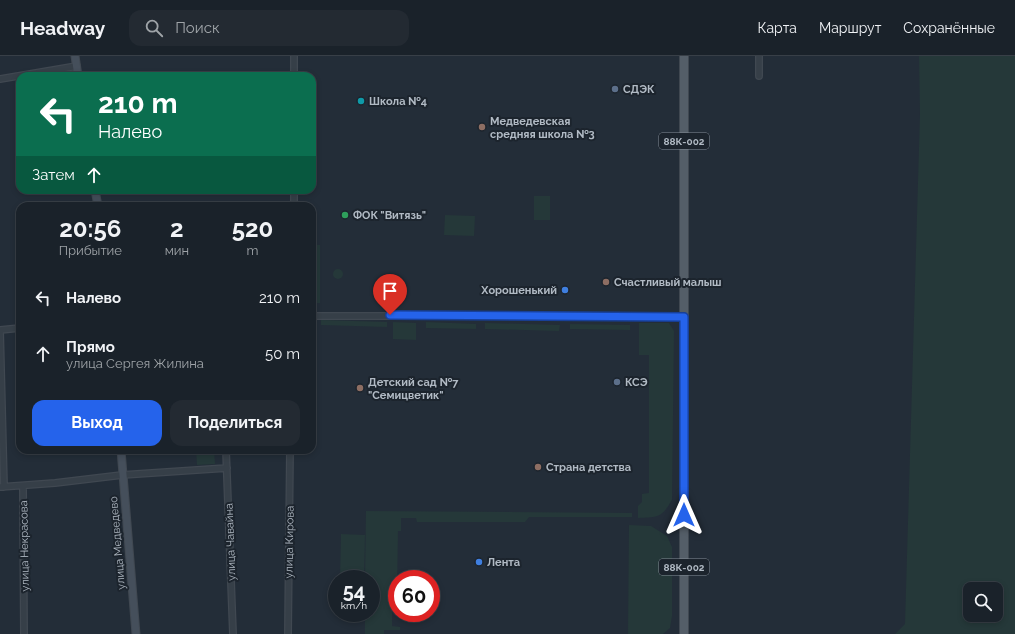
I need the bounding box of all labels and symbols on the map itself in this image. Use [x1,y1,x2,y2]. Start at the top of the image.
place label: СДЭК [623,83,655,96]
marker: СДЭК [610,84,620,94]
place label: Школа №4 [369,95,427,108]
marker: Школа №4 [356,96,366,106]
place label: Медведевская средняя школа №3 [490,115,595,141]
marker: Медведевская средняя школа №3 [477,122,487,132]
road number: 88К-002 [659,133,709,149]
place label: ФОК "Витязь" [353,209,426,222]
marker: ФОК "Витязь" [340,210,350,220]
pin [373,274,407,315]
place label: Счастливый малыш [614,276,722,289]
marker: Счастливый малыш [601,277,611,287]
place label: Хорошенький [480,284,557,297]
marker: Хорошенький [560,285,570,295]
place label: Детский сад №7 "Семицветик" [368,376,459,402]
place label: КСЭ [625,376,648,389]
marker: КСЭ [612,377,622,387]
marker: Детский сад №7 "Семицветик" [355,383,365,393]
place label: Страна детства [546,461,631,474]
marker: Страна детства [533,462,543,472]
position arrow [663,494,705,536]
street label: улица Медведево [107,495,128,590]
street label: улица Некрасова [17,500,32,592]
street label: улица Чавайна [223,503,238,581]
street label: улица Кирова [282,506,297,578]
place label: Лента [487,556,520,569]
marker: Лента [474,557,484,567]
road number: 88К-002 [659,559,709,575]
speed limit sign: 60 [388,570,440,622]

